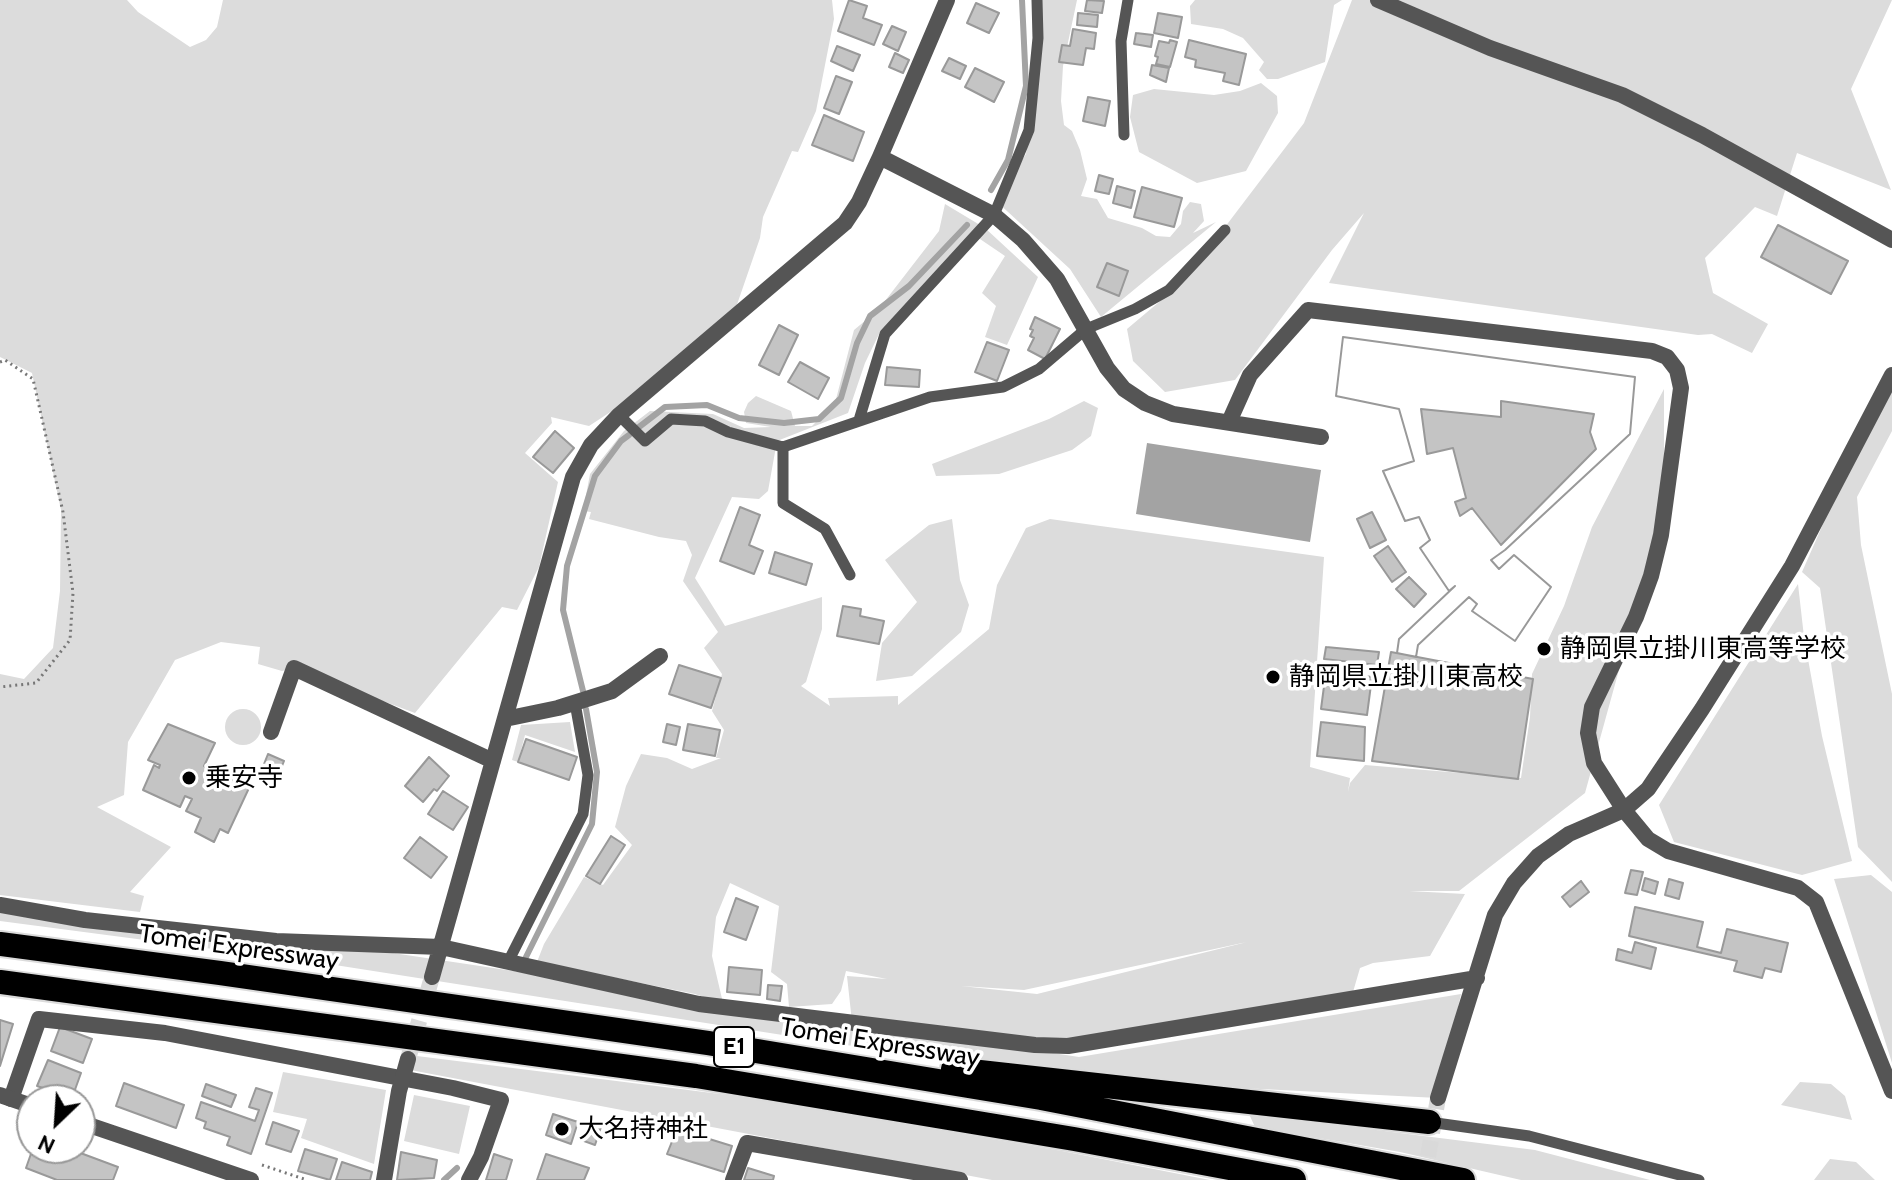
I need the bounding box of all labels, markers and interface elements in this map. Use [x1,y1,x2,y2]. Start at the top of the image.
place label: 静岡県立掛川東高等学校 [1560,633,1846,665]
marker: 静岡県立掛川東高等学校 [1535,640,1553,658]
place label: 静岡県立掛川東高校 [1289,661,1523,693]
marker: 静岡県立掛川東高校 [1264,668,1282,686]
place label: 乗安寺 [205,762,283,794]
marker: 乗安寺 [180,769,198,787]
street label: Tomei Expressway [137,919,341,977]
street label: Tomei Expressway [778,1012,982,1074]
road number: E1 [714,1027,754,1067]
north arrow [16,1084,96,1164]
place label: 大名持神社 [578,1113,708,1145]
marker: 大名持神社 [553,1120,571,1138]
text: N [34,1129,59,1160]

